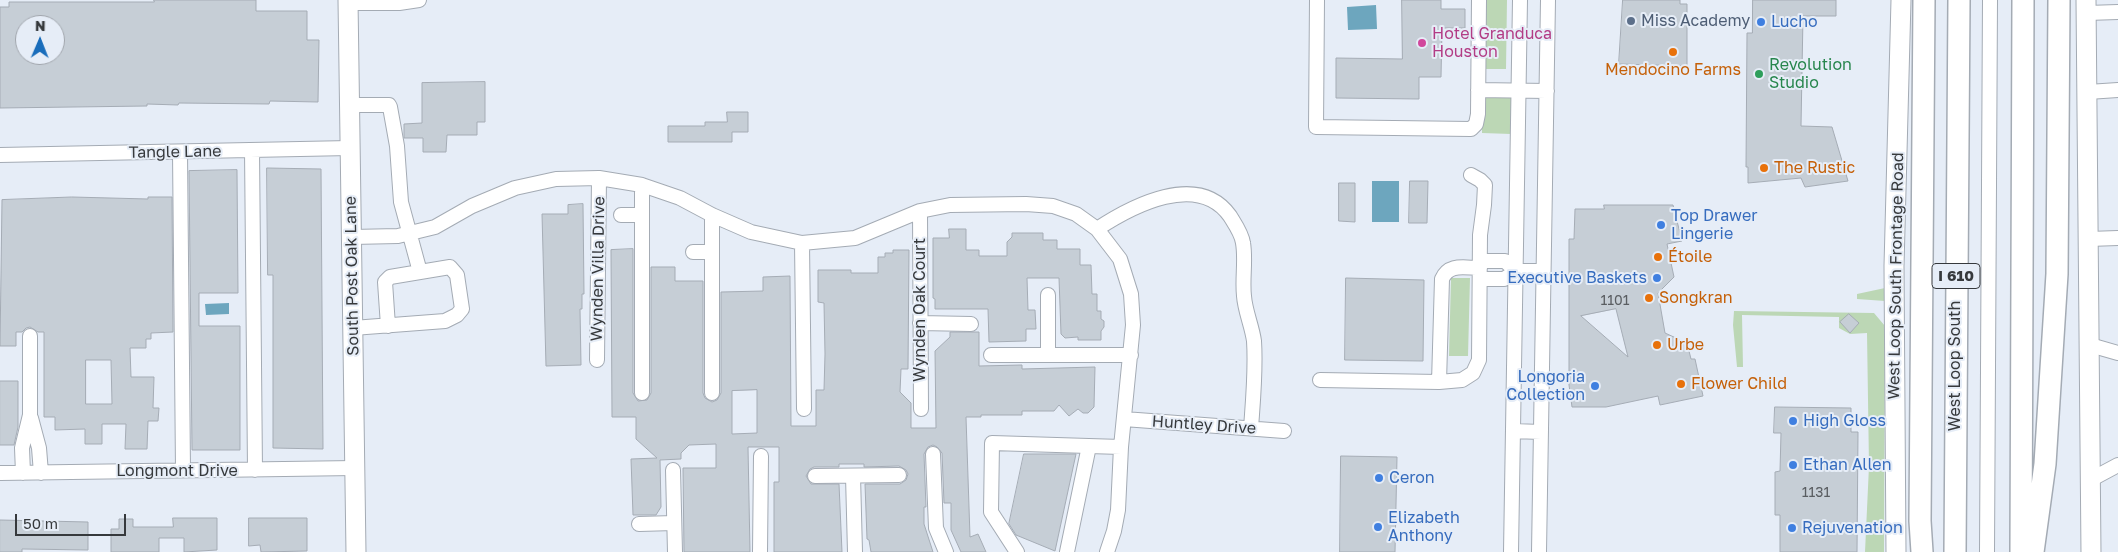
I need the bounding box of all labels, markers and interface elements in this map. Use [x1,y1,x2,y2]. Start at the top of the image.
place label: Miss Academy [1641,11,1750,31]
place label: Lucho [1771,12,1818,32]
north arrow [15,15,65,65]
marker: Miss Academy [1625,15,1637,27]
marker: Lucho [1755,16,1767,28]
text: N [35,17,46,34]
place label: Hotel Granduca Houston [1432,24,1552,62]
marker: Hotel Granduca Houston [1416,37,1428,49]
marker: Mendocino Farms [1667,46,1679,58]
place label: Revolution Studio [1769,55,1852,93]
place label: Mendocino Farms [1605,60,1741,80]
marker: Revolution Studio [1753,68,1765,80]
street label: Tangle Lane [128,142,222,162]
street label: West Loop South Frontage Road [1884,152,1908,400]
place label: The Rustic [1774,158,1855,178]
marker: The Rustic [1758,162,1770,174]
street label: South Post Oak Lane [341,196,363,356]
street label: Wynden Villa Drive [587,196,609,342]
place label: Top Drawer Lingerie [1671,206,1757,244]
marker: Top Drawer Lingerie [1655,219,1667,231]
street label: Wynden Oak Court [910,238,930,382]
place label: Étoile [1668,247,1712,267]
marker: Étoile [1652,251,1664,263]
road number: I 610 [1932,264,1980,288]
place label: Executive Baskets [1507,268,1647,288]
marker: Executive Baskets [1651,272,1663,284]
place label: Songkran [1659,288,1733,308]
marker: Songkran [1643,292,1655,304]
house number: 1101 [1600,293,1630,309]
street label: West Loop South [1945,301,1965,431]
place label: Urbe [1667,335,1704,355]
marker: Urbe [1651,339,1663,351]
place label: Longoria Collection [1506,367,1585,405]
place label: Flower Child [1691,374,1787,394]
marker: Flower Child [1675,378,1687,390]
marker: Longoria Collection [1589,380,1601,392]
place label: High Gloss [1803,411,1886,431]
street label: Huntley Drive [1151,412,1257,438]
marker: High Gloss [1787,415,1799,427]
place label: Ethan Allen [1803,455,1891,475]
marker: Ethan Allen [1787,459,1799,471]
street label: Longmont Drive [116,461,238,481]
place label: Ceron [1389,468,1435,488]
marker: Ceron [1373,472,1385,484]
house number: 1131 [1802,485,1830,501]
scale bar [18,504,129,536]
place label: Elizabeth Anthony [1388,508,1460,546]
text: 50 m [23,514,58,532]
place label: Rejuvenation [1802,518,1903,538]
marker: Elizabeth Anthony [1372,521,1384,533]
marker: Rejuvenation [1786,522,1798,534]

